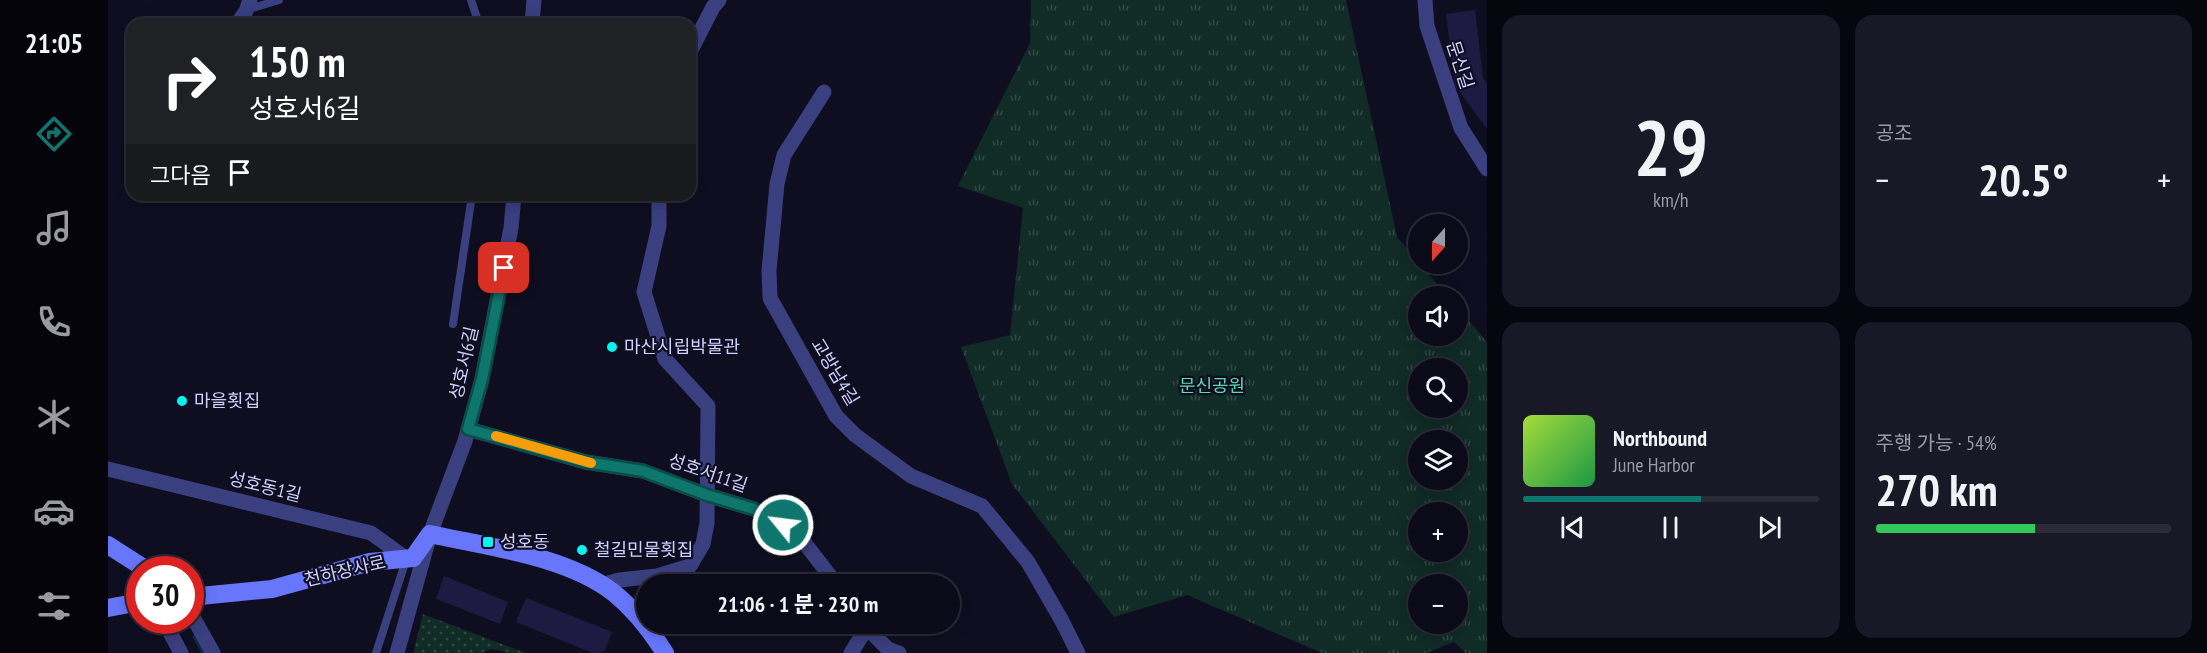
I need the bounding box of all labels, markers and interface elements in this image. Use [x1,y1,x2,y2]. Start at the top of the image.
text: 21:05 [25,26,83,60]
text: 150 m [249,34,346,89]
street label: 문신길 [1442,38,1479,92]
icon: right [150,42,228,120]
text: 성호서6길 [249,91,361,125]
text: 29 [1633,97,1708,198]
icon: directions [33,113,75,155]
text: 공조 [1876,120,1912,146]
text: 20.5° [1978,150,2068,208]
icon: arrive [223,156,256,189]
text: − [1876,158,1889,201]
text: + [2157,158,2171,201]
text: 그다음 [150,161,211,189]
text: km/h [1653,187,1688,213]
icon: music [33,207,75,249]
north arrow [1408,214,1468,274]
map controls [1408,214,1468,634]
pin [478,242,529,293]
icon: arrive [487,251,520,284]
button: sound [1408,286,1468,346]
icon: phone [33,301,75,343]
street label: 성호서6길 [444,324,483,402]
street label: 교방남4길 [806,334,864,410]
place label: 마산시립박물관 [624,335,740,358]
marker: 마산시립박물관 [605,340,619,354]
button: search [1408,358,1468,418]
park label: 문신공원 [1179,374,1245,397]
place label: 마을횟집 [194,389,260,412]
marker: 마을횟집 [175,394,189,408]
icon: climate [33,396,75,438]
text: Northbound [1613,424,1707,452]
button: layers [1408,430,1468,490]
text: 주행 가능 · 54% [1876,430,1997,456]
street label: 성호서11길 [665,448,751,497]
text: June Harbor [1613,452,1695,478]
text: 270 km [1876,460,1998,518]
street label: 성호동1길 [226,466,304,507]
icon: car [33,490,75,532]
position arrow [751,493,815,557]
button: + [1408,502,1468,562]
icon: previous [1556,511,1589,544]
icon: pause [1654,511,1687,544]
icon: next [1753,511,1786,544]
place label: 성호동 [500,530,550,553]
marker: 성호동 [481,535,495,549]
place label: 철길민물횟집 [594,538,693,561]
marker: 철길민물횟집 [575,543,589,557]
street label: 천하장사로 [302,550,388,591]
speed limit sign: 30 [126,556,204,634]
button: − [1408,574,1468,634]
icon: filters [33,585,75,627]
text: 21:06 · 1 분 · 230 m [718,590,878,618]

